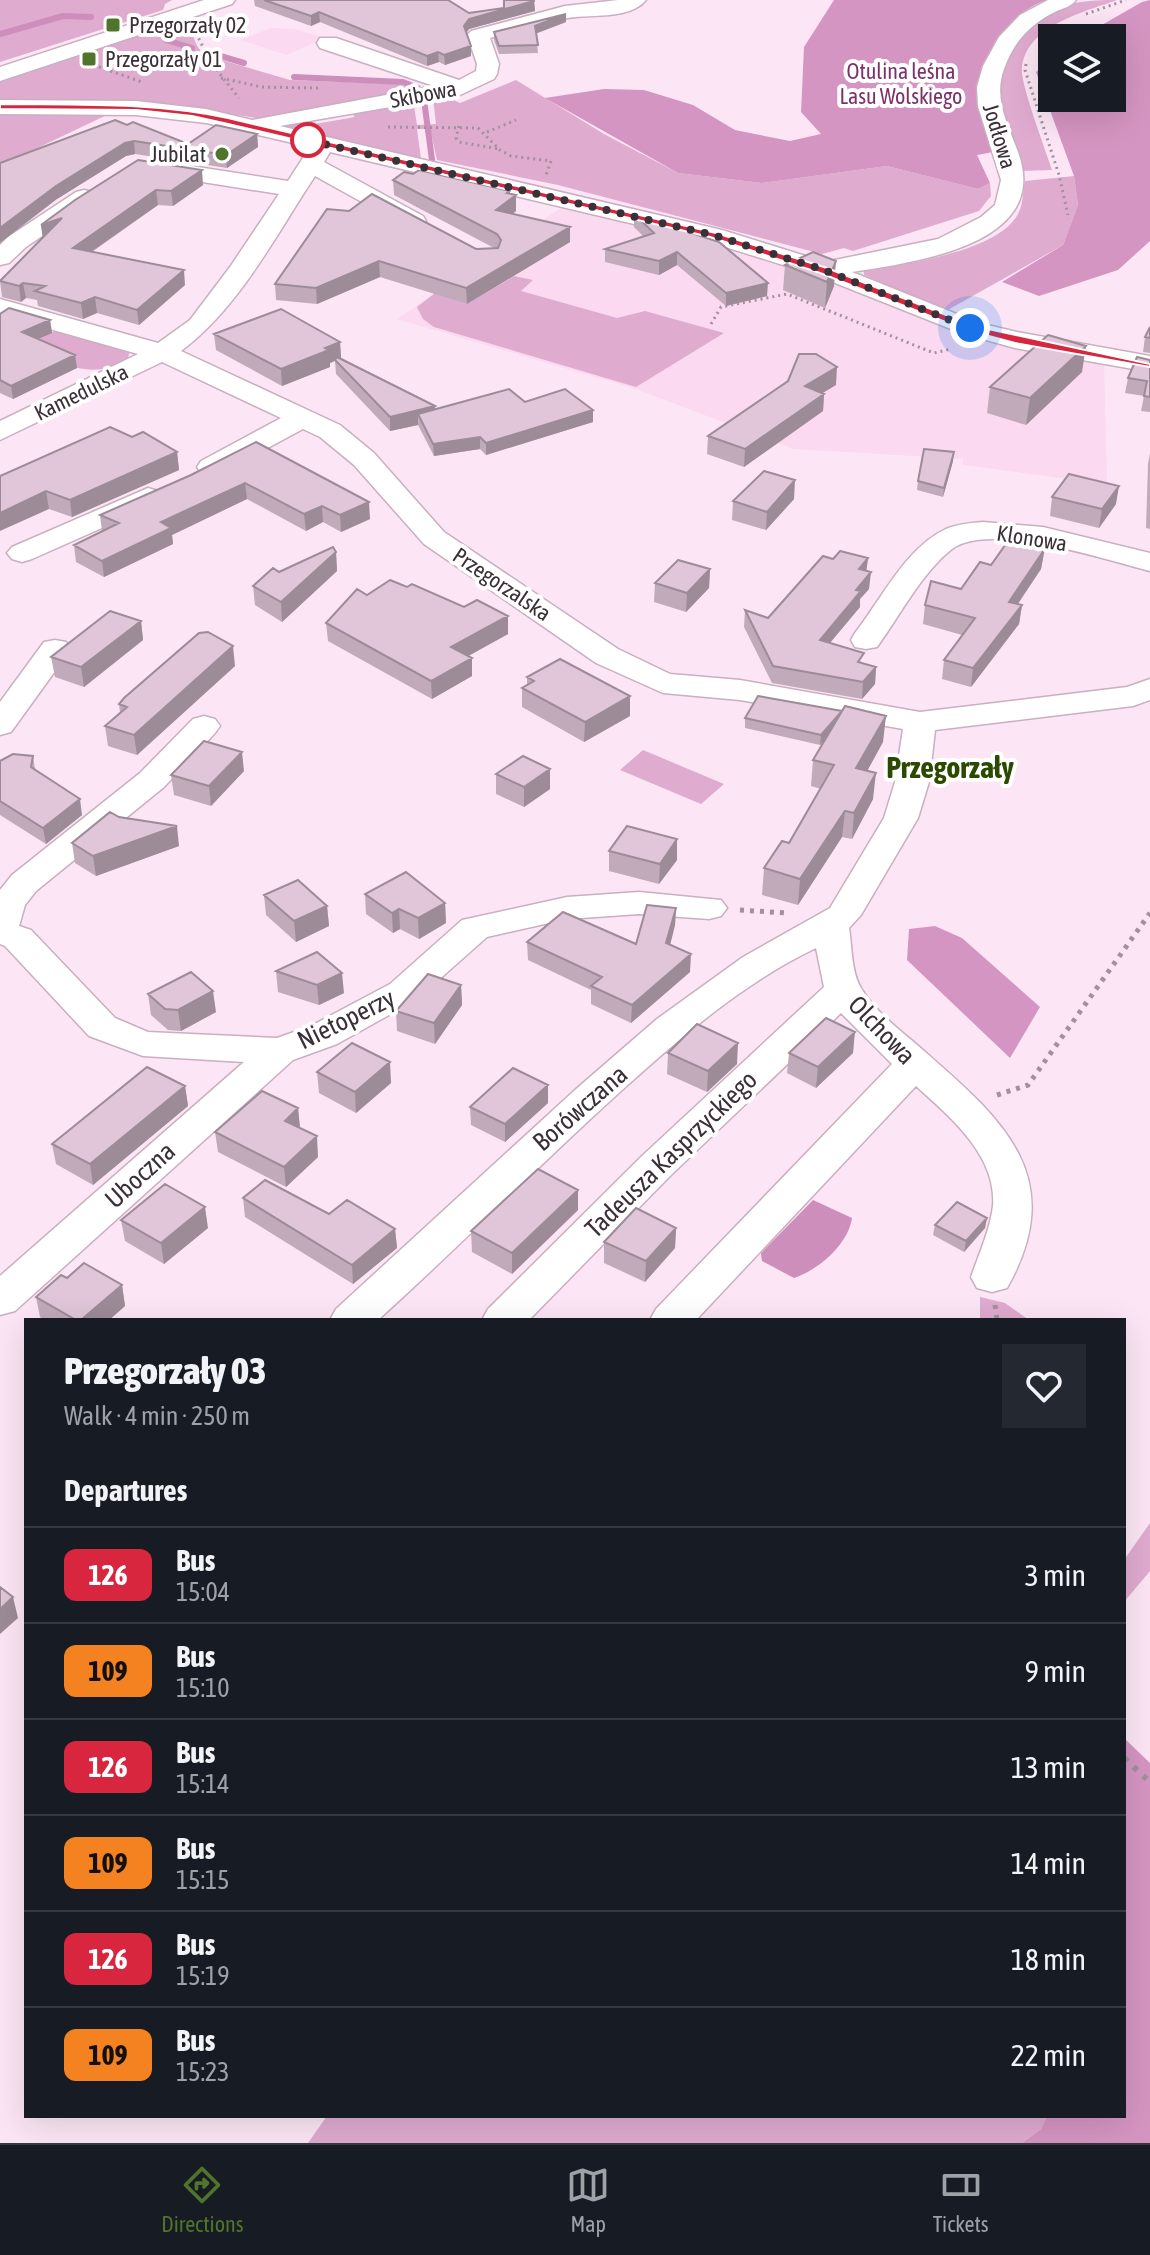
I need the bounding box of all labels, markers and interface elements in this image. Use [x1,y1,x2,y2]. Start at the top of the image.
place label: Przegorzały 02 [129,12,246,38]
marker: Przegorzały 02 [104,16,122,34]
map controls [1038,24,1126,112]
button: layers [1038,24,1126,112]
place label: Przegorzały 01 [105,46,222,72]
marker: Przegorzały 01 [80,50,98,68]
park label: Otulina leśna Lasu Wolskiego [840,58,962,109]
street label: Skibowa [388,75,458,113]
street label: Jodłowa [978,100,1022,172]
unlabelled marker [291,123,325,157]
place label: Jubilat [150,141,206,167]
marker: Jubilat [213,145,231,163]
your location [950,308,990,348]
street label: Kamedulska [30,358,132,426]
street label: Klonowa [995,520,1069,556]
street label: Przegorzalska [448,542,556,626]
district label: Przegorzały [886,750,1014,784]
street label: Nietoperzy [292,983,400,1055]
street label: Olchowa [842,990,922,1070]
street label: Borówczana [527,1059,633,1157]
street label: Tadeusza Kasprzyckiego [579,1064,763,1244]
street label: Uboczna [99,1136,181,1214]
button: heart [1002,1344,1086,1428]
text: Przegorzały 03 [64,1349,267,1392]
text: Walk · 4 min · 250 m [64,1401,250,1431]
text: Departures [64,1473,187,1507]
text: Bus [176,1543,215,1577]
text: 3 min [1025,1558,1086,1592]
text: 126 [88,1559,128,1591]
text: 15:04 [176,1577,230,1607]
text: Bus [176,1639,215,1673]
text: 9 min [1025,1654,1086,1688]
text: 109 [88,1655,128,1687]
text: 15:10 [176,1673,230,1703]
text: Bus [176,1735,215,1769]
text: 13 min [1011,1750,1086,1784]
text: 126 [88,1751,128,1783]
text: 15:14 [176,1769,230,1799]
text: Bus [176,1831,215,1865]
text: 14 min [1011,1846,1086,1880]
text: 109 [88,1847,128,1879]
text: 15:15 [176,1865,230,1895]
text: Bus [176,1927,215,1961]
text: 18 min [1011,1942,1086,1976]
text: 126 [88,1943,128,1975]
text: 15:19 [176,1961,230,1991]
text: Bus [176,2023,215,2057]
text: 22 min [1011,2038,1086,2072]
text: 109 [88,2039,128,2071]
text: 15:23 [176,2057,230,2087]
tab: Directions [161,2163,243,2237]
tab: Map [566,2163,610,2237]
tab: Tickets [933,2163,989,2237]

